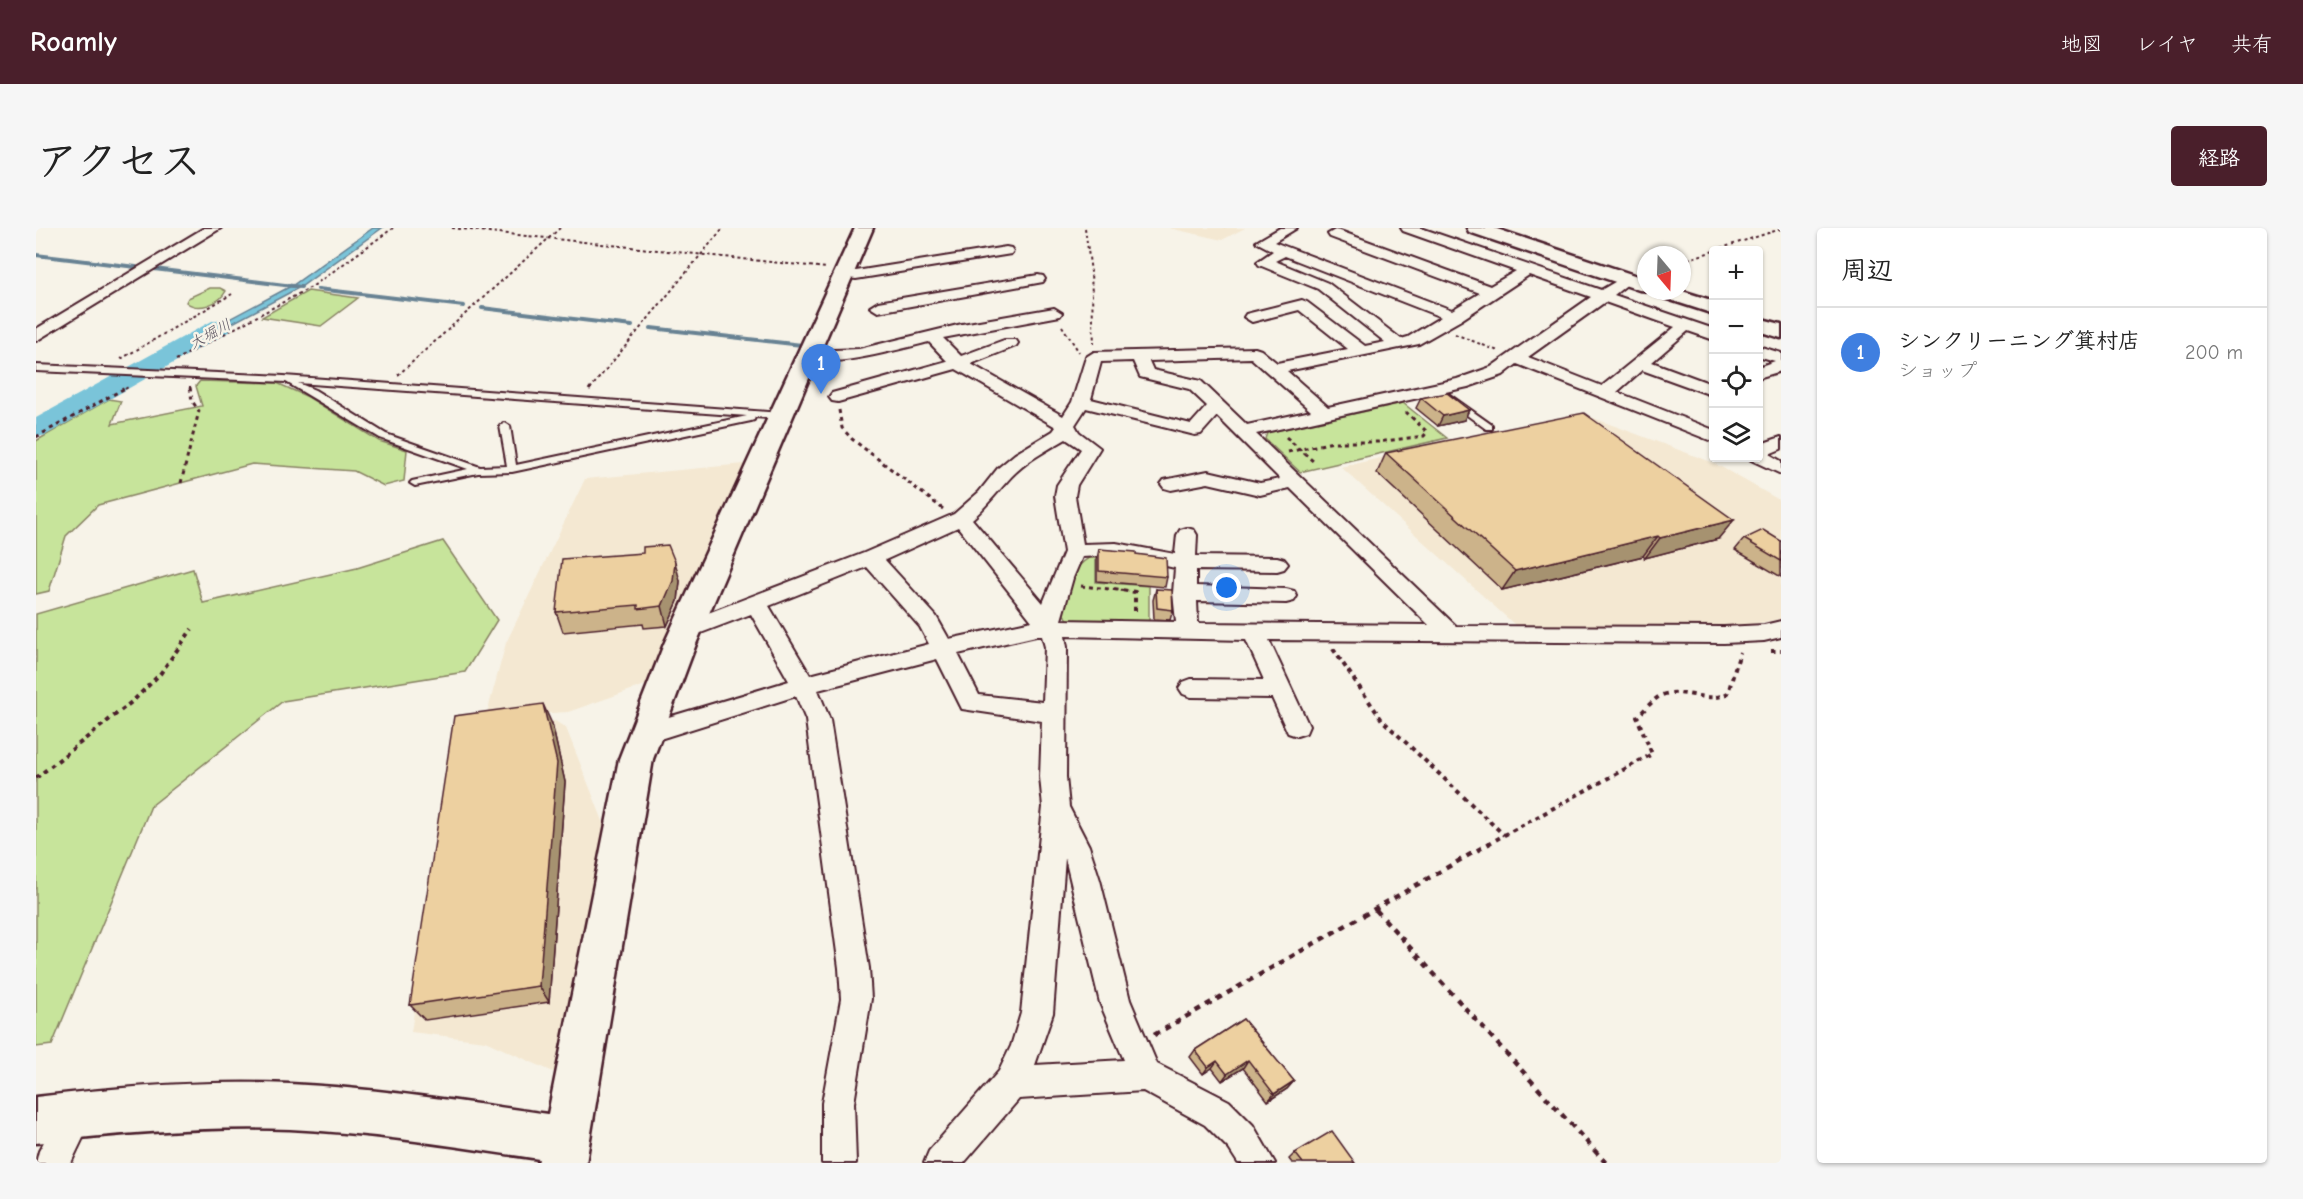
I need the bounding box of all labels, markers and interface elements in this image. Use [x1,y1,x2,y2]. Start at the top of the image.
text: Roamly [30,26,117,58]
text: 地図 [2061,32,2103,56]
text: レイヤ [2136,32,2198,56]
text: 共有 [2231,32,2273,56]
button: 経路 [2171,126,2267,186]
text: アクセス [36,137,201,186]
north arrow [1637,246,1691,300]
map controls [1709,246,1763,462]
button: + [1709,246,1763,300]
text: 周辺 [1841,256,1893,286]
button: − [1709,300,1763,354]
water label: 大堀川 [186,315,234,353]
text: シンクリーニング箕村店 [1898,328,2140,354]
text: 1 [1857,341,1864,364]
text: 200 m [2185,341,2243,364]
pin: 1 [802,344,840,394]
button: locate [1709,354,1763,408]
text: ショップ [1898,359,1977,382]
button: layers [1709,408,1763,462]
your location [1212,573,1241,602]

